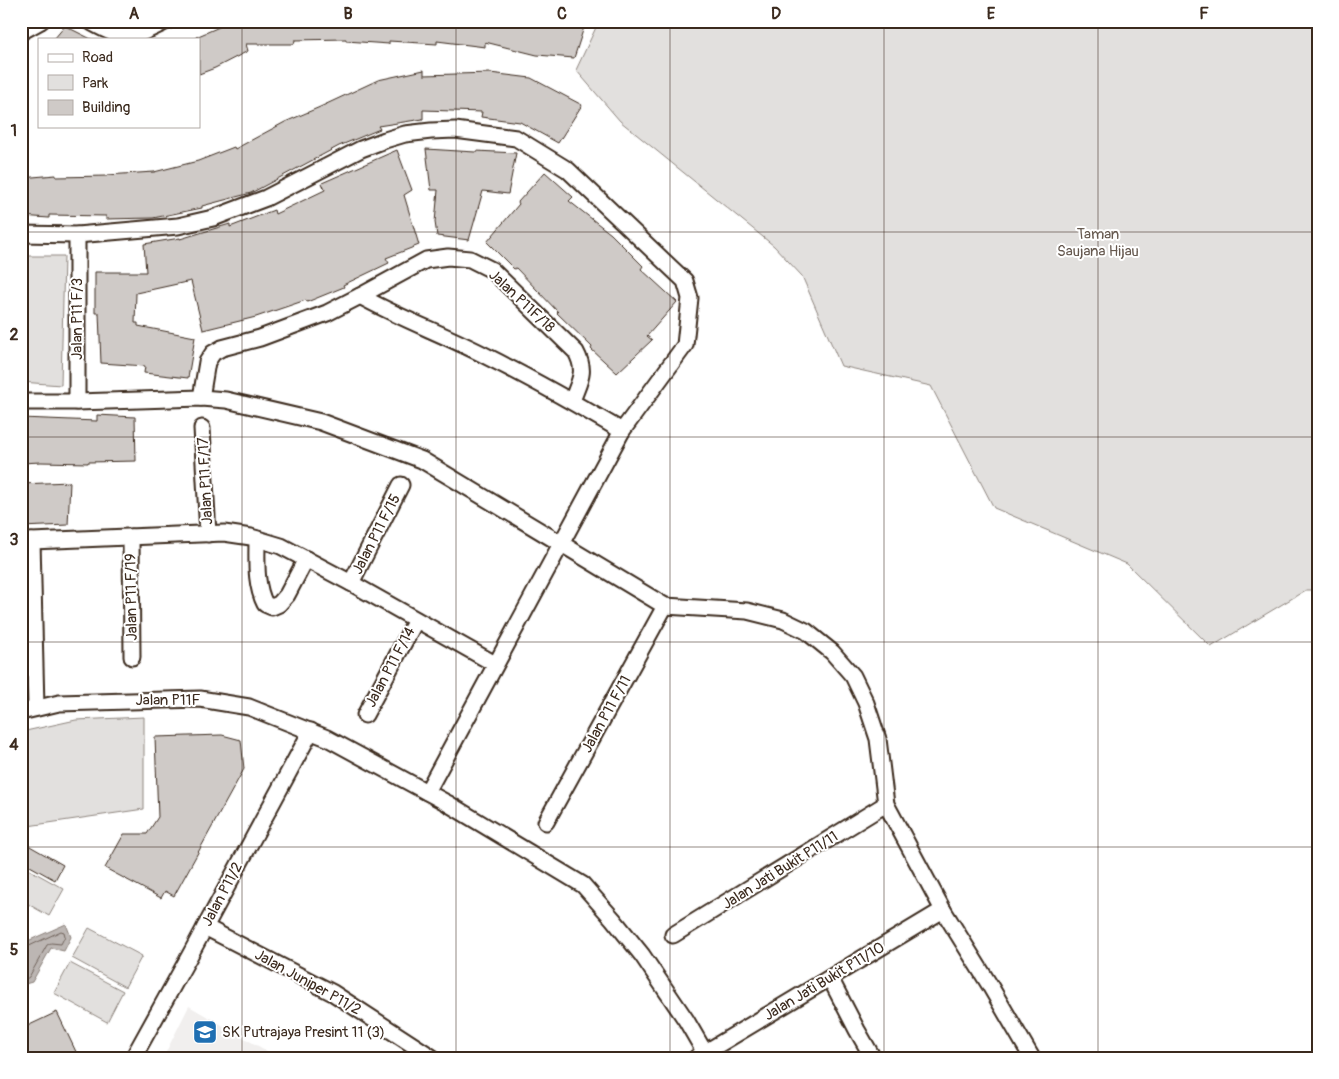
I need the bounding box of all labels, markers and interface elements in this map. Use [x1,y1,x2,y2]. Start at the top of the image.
text: A [129,4,140,24]
text: B [343,4,353,24]
text: C [557,4,567,24]
text: D [771,4,781,24]
text: E [987,4,996,24]
text: F [1199,4,1209,24]
legend [38,38,200,128]
text: Road [82,48,113,67]
text: Park [82,74,109,93]
text: Building [82,98,130,117]
text: 1 [11,121,17,141]
park label: Taman Saujana Hijau [1057,225,1139,261]
street label: Jalan P11F/18 [485,266,559,337]
street label: Jalan P11 F/3 [68,278,87,360]
text: 2 [10,325,19,345]
street label: Jalan P11 F/17 [194,437,217,525]
street label: Jalan P11 F/15 [348,491,405,578]
text: 3 [10,530,19,550]
street label: Jalan P11 F/19 [121,553,142,641]
street label: Jalan P11 F/14 [361,624,420,711]
street label: Jalan P11 F/11 [577,672,635,756]
street label: Jalan P11F [135,691,201,710]
text: 4 [9,735,19,755]
street label: Jalan Jati Bukit P11/11 [719,827,842,914]
street label: Jalan P11/2 [198,859,247,930]
street label: Jalan Jati Bukit P11/10 [760,938,888,1025]
text: 5 [10,940,19,960]
street label: Jalan Juniper P11/2 [251,945,364,1020]
school or university icon: SK Putrajaya Presint 11 (3) [192,1019,218,1045]
place label: SK Putrajaya Presint 11 (3) [222,1023,385,1042]

